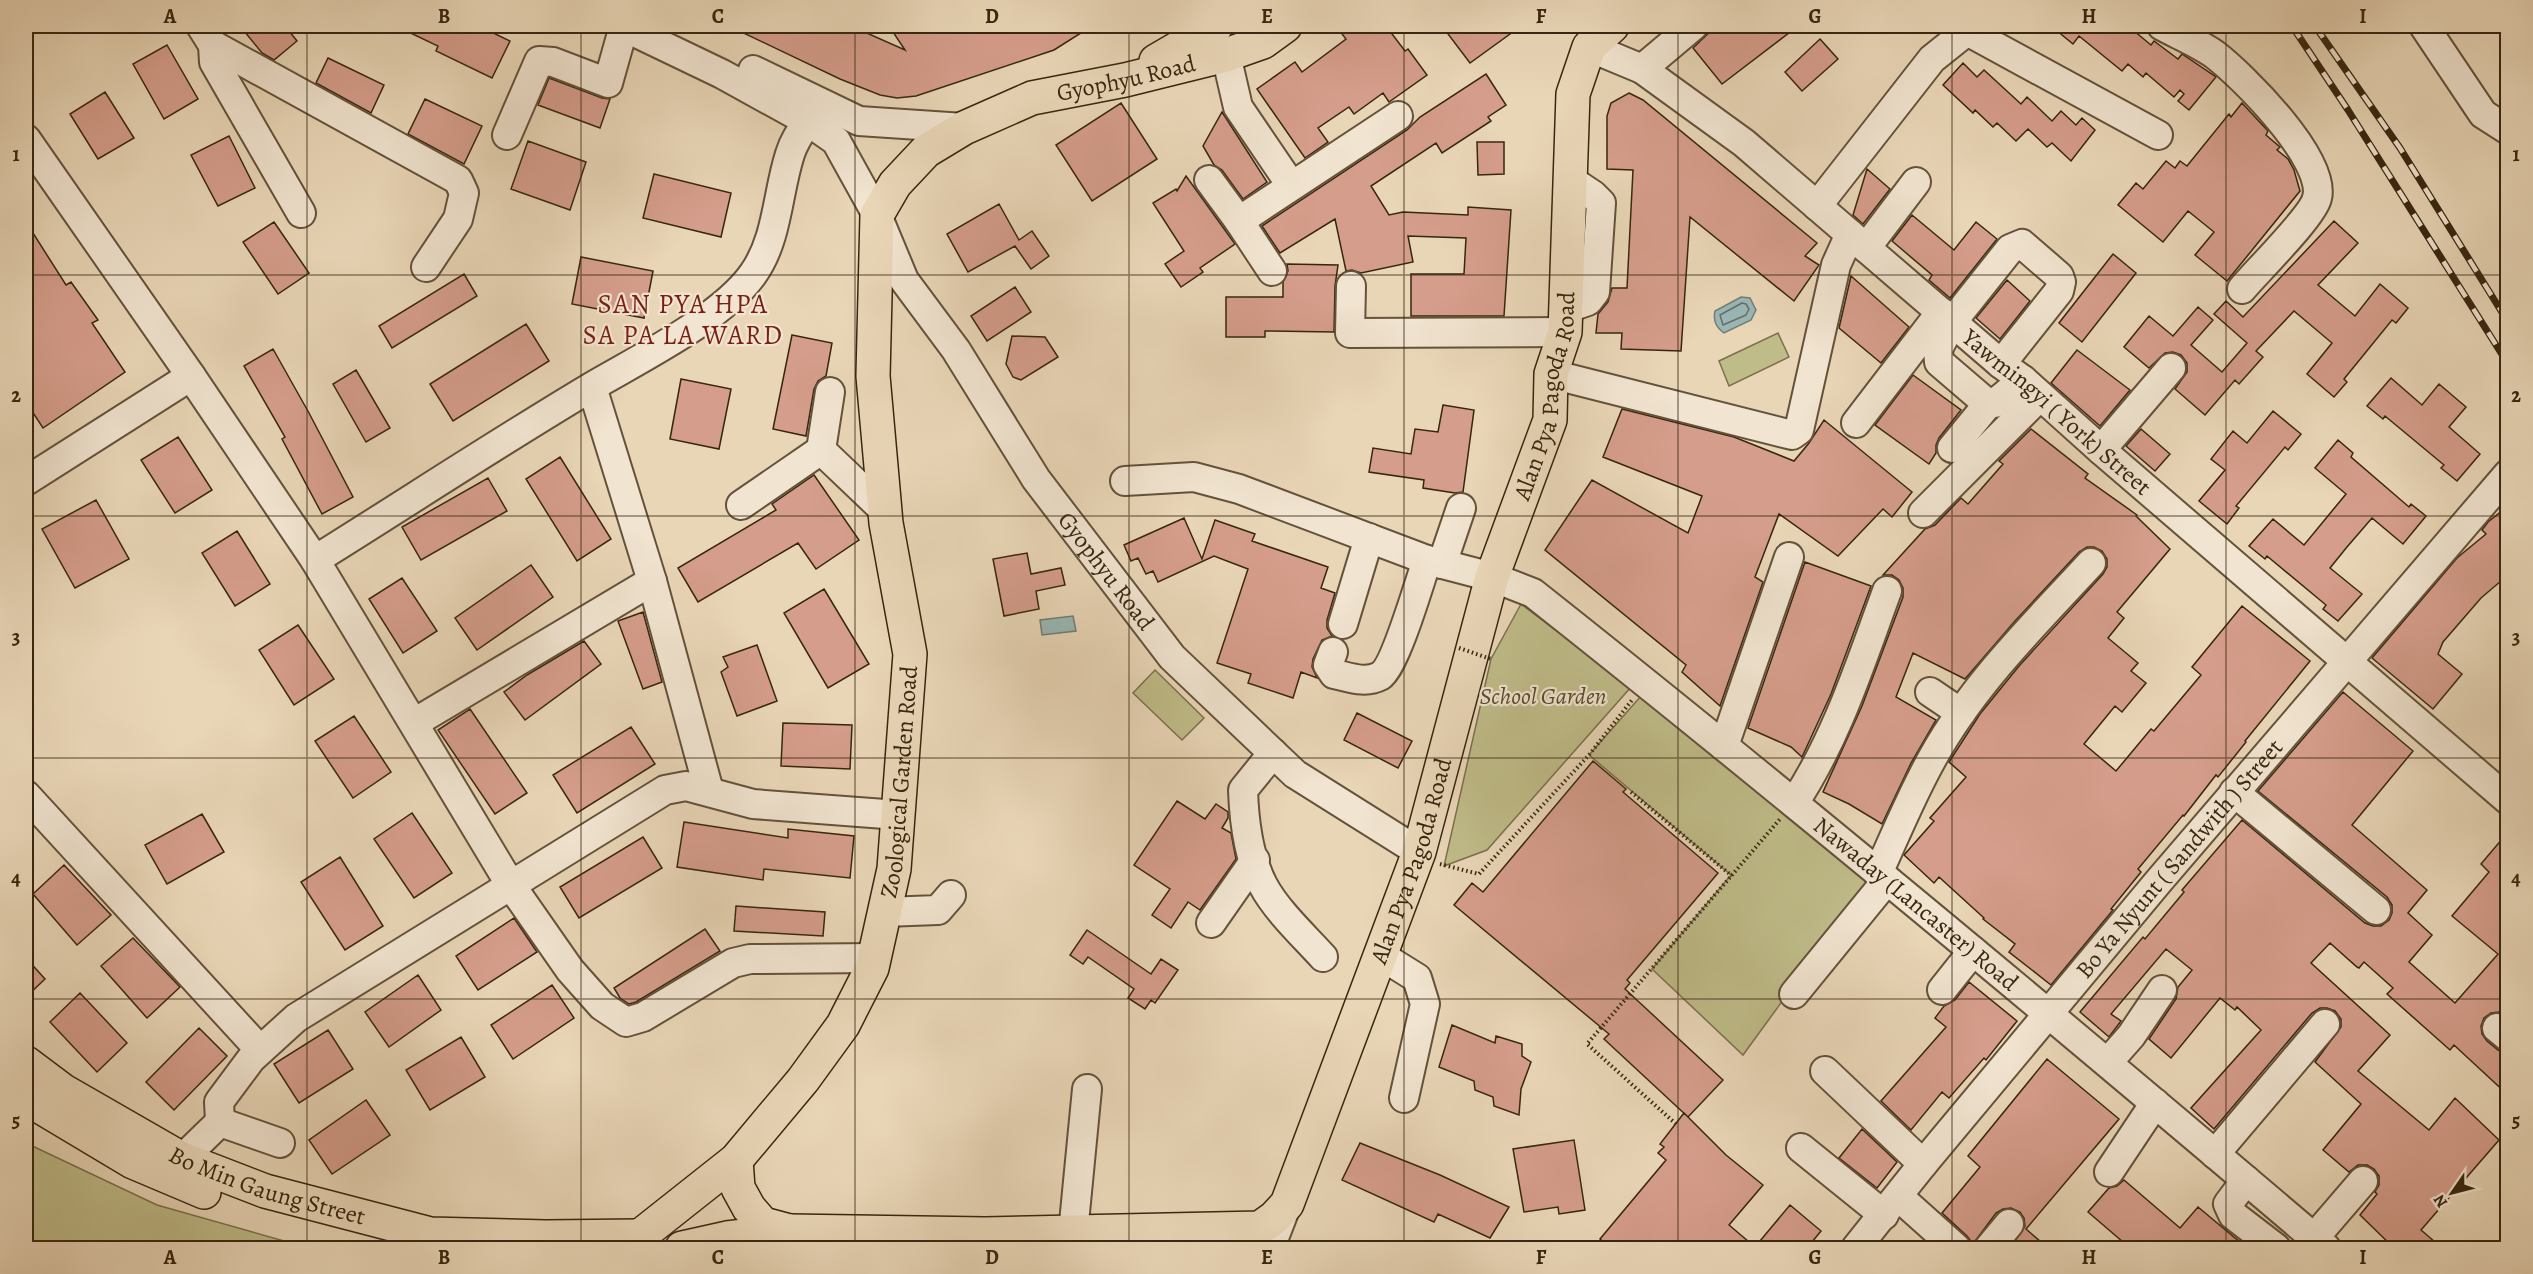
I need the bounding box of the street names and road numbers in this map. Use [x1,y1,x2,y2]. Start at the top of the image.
street label: Gyophyu Road [1054,47,1199,109]
street label: Alan Pya Pagoda Road [1505,291,1582,505]
street label: Yawmingyi ( York) Street [1955,321,2158,502]
street label: Gyophyu Road [1051,505,1162,637]
street label: Zoological Garden Road [872,664,925,901]
street label: Bo Ya Nyunt ( Sandwith ) Street [2068,732,2290,985]
street label: Alan Pya Pagoda Road [1362,754,1459,969]
street label: Nawaday (Lancaster) Road [1807,809,2025,998]
street label: Bo Min Gaung Street [163,1139,369,1232]

